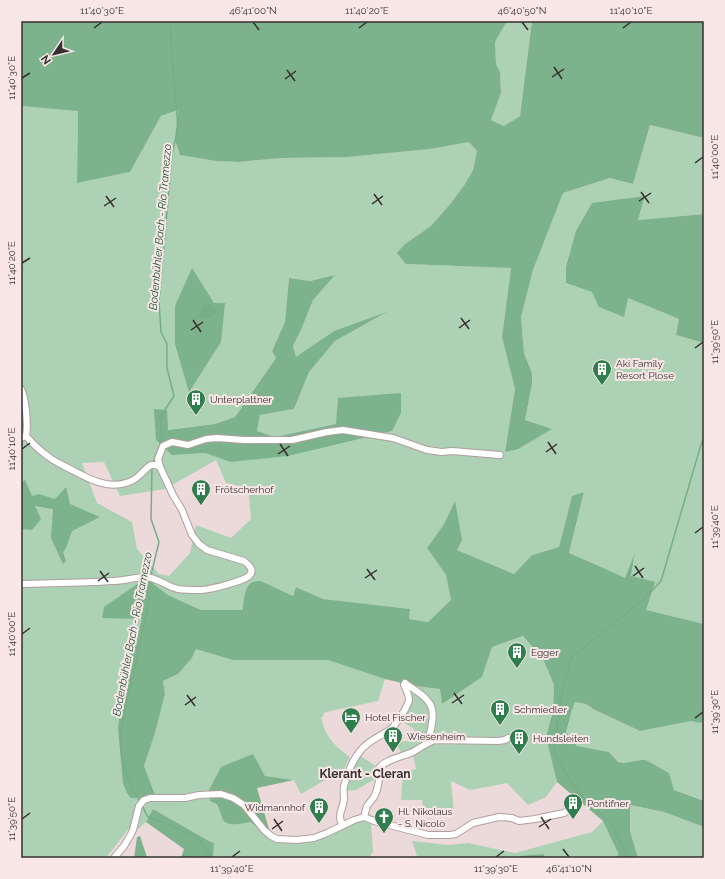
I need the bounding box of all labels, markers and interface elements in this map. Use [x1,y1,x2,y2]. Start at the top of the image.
text: 11°40'30"E [80,5,124,16]
text: 46°41'00"N [229,5,277,16]
text: 11°40'20"E [345,5,389,16]
text: 46°40'50"N [498,5,546,16]
text: 11°40'10"E [609,5,653,16]
north arrow [34,34,74,74]
text: N [38,52,54,67]
text: 11°40'30"E [6,56,17,100]
text: 11°40'00"E [709,135,720,179]
water label: Bodenbühler Bach - Rio Tramezzo [147,143,174,311]
text: 11°40'20"E [6,241,17,285]
text: 11°39'50"E [709,320,720,364]
building icon: Aki Family Resort Plose [591,358,613,386]
place label: Aki Family Resort Plose [616,358,674,381]
building icon: Unterplattner [185,388,207,416]
place label: Unterplattner [210,394,273,405]
text: 11°40'10"E [6,427,17,471]
building icon: Frötscherhof [190,478,212,506]
place label: Frötscherhof [215,484,274,495]
text: 11°39'40"E [709,505,720,549]
water label: Bodenbühler Bach - Rio Tramezzo [110,551,155,717]
text: 11°40'00"E [6,612,17,656]
building icon: Egger [506,641,528,669]
place label: Egger [531,647,559,658]
text: 11°39'30"E [709,690,720,734]
building icon: Schmiedler [489,698,511,726]
place label: Schmiedler [514,704,567,715]
hotel icon: Hotel Fischer [340,706,362,734]
place label: Hotel Fischer [365,712,426,723]
building icon: Wiesenheim [382,725,404,753]
building icon: Hundsleiten [508,727,530,755]
place label: Wiesenheim [407,731,465,742]
place label: Hundsleiten [533,733,589,744]
district label: Klerant - Cleran [319,767,411,781]
building icon: Pontifner [562,792,584,820]
building icon: Widmannhof [308,796,330,824]
text: 11°39'50"E [6,797,17,841]
place label: Pontifner [587,798,629,809]
place label: Widmannhof [245,802,306,813]
church icon: Hl. Nikolaus - S. Nicolò [373,806,395,834]
place label: Hl. Nikolaus - S. Nicolò [398,806,453,829]
text: 11°39'40"E [210,863,254,874]
text: 11°39'30"E [474,863,518,874]
text: 46°41'10"N [546,863,592,874]

